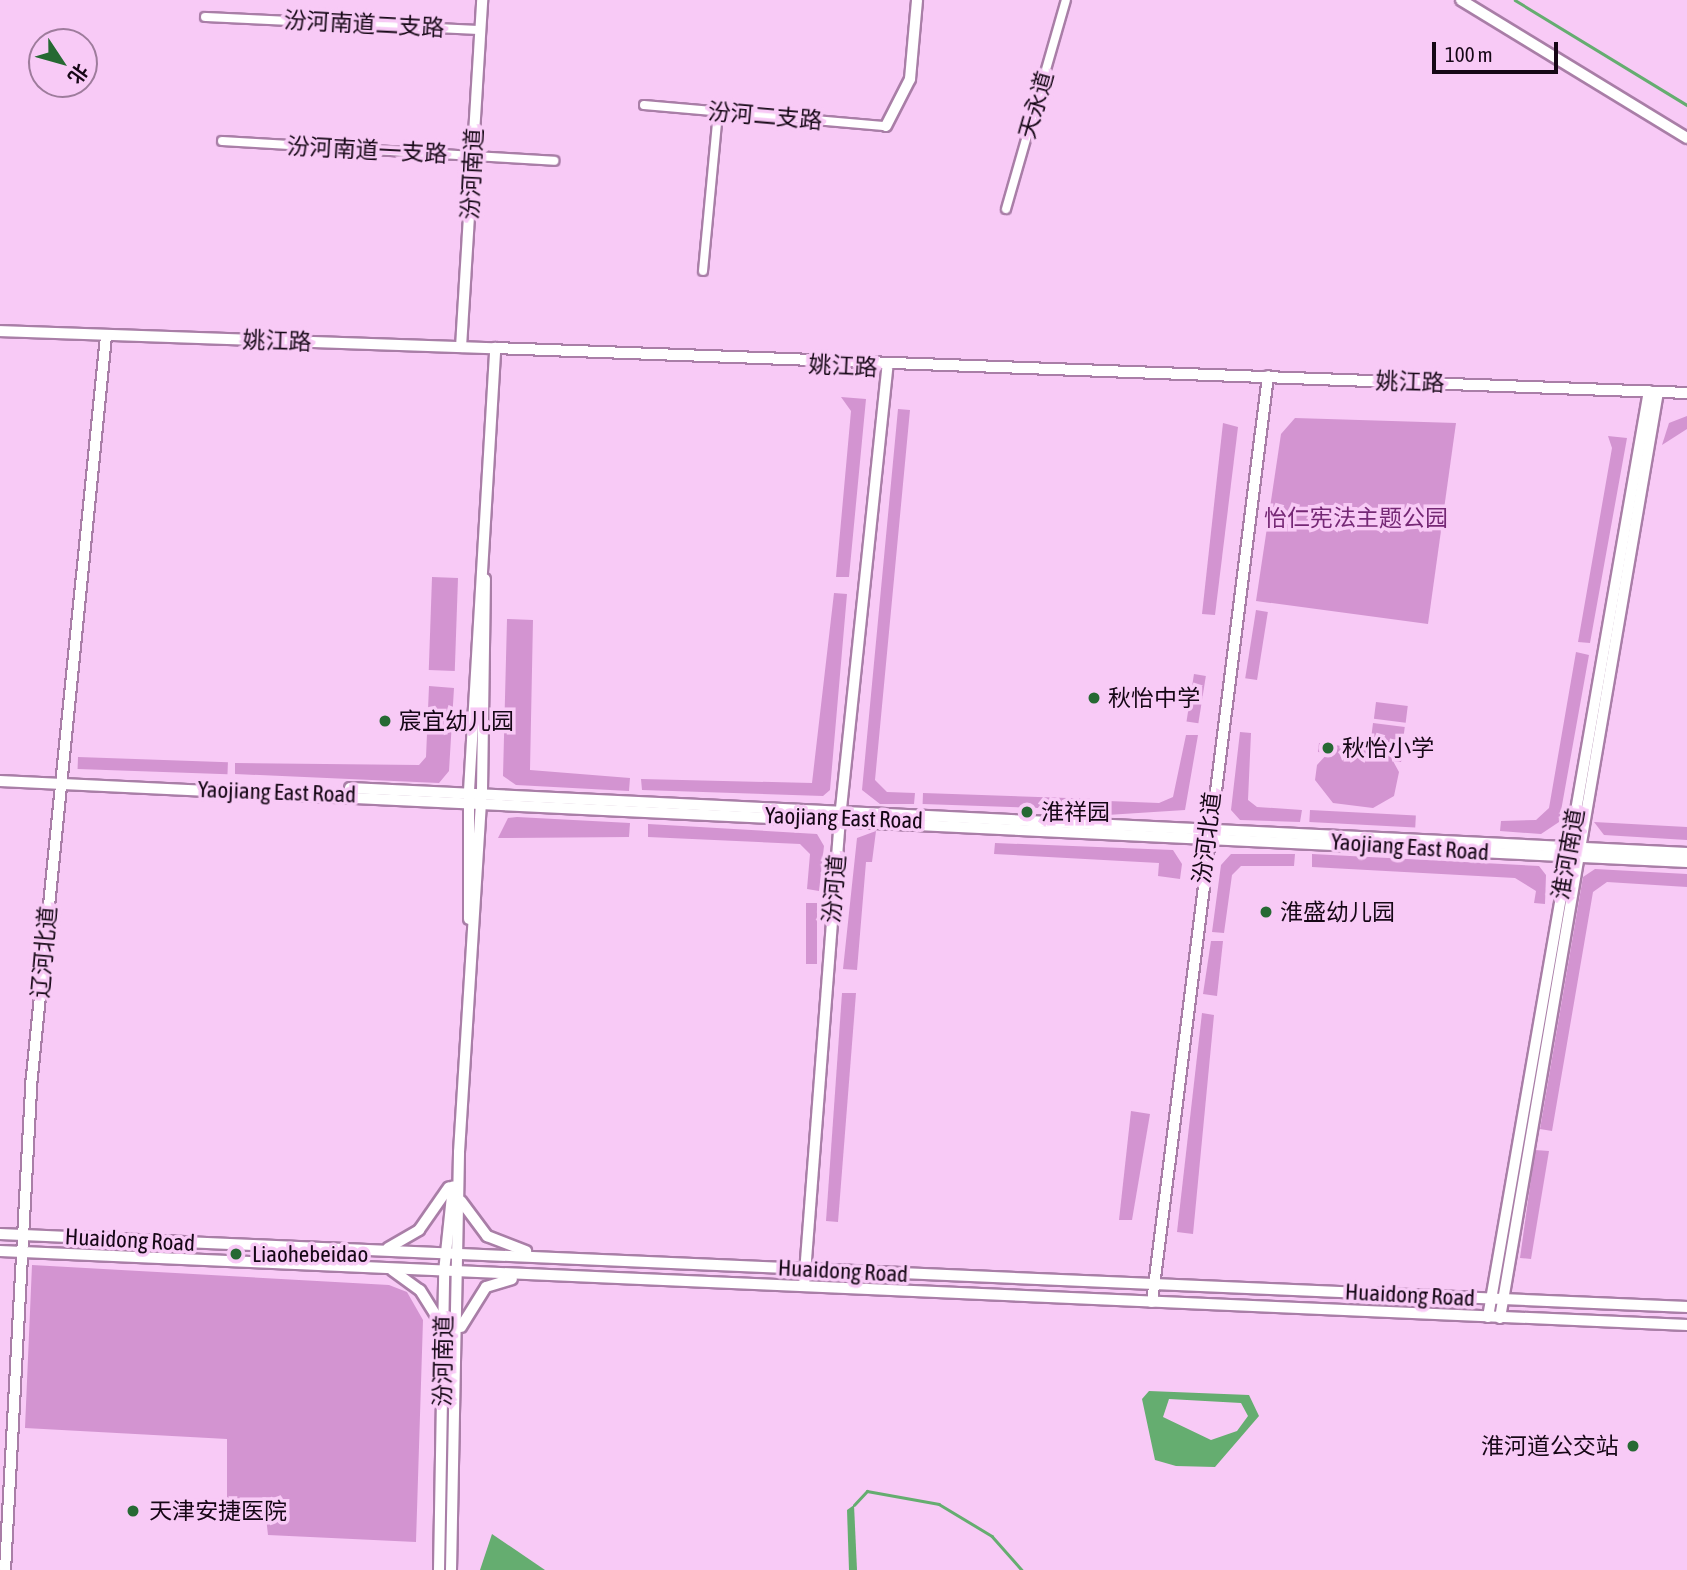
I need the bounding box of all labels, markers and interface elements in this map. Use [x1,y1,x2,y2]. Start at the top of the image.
street label: 汾河南道二支路 [283,6,445,42]
north arrow [28,28,98,98]
scale bar [1435,28,1561,72]
text: 100 m [1445,42,1493,66]
text: 北 [64,60,93,88]
street label: 天永道 [1013,68,1059,142]
street label: 汾河二支路 [707,97,823,135]
street label: 汾河南道 [456,127,488,221]
street label: 汾河南道一支路 [286,132,448,168]
street label: 姚江路 [242,326,312,356]
street label: 姚江路 [808,350,878,382]
street label: 姚江路 [1375,367,1445,397]
park label: 怡仁宪法主题公园 [1264,504,1448,532]
place label: 秋怡中学 [1108,684,1200,712]
marker: 秋怡中学 [1086,690,1102,706]
place label: 宸宜幼儿园 [399,707,514,735]
marker: 宸宜幼儿园 [377,713,393,729]
place label: 秋怡小学 [1342,734,1434,762]
marker: 秋怡小学 [1320,740,1336,756]
street label: Yaojiang East Road [198,775,356,809]
street label: 汾河北道 [1188,791,1226,885]
place label: 淮祥园 [1041,798,1110,826]
street label: Yaojiang East Road [765,801,923,835]
marker: 淮祥园 [1019,804,1035,820]
street label: 淮河南道 [1546,806,1590,902]
street label: Yaojiang East Road [1330,828,1490,866]
street label: 汾河道 [817,853,851,925]
place label: 淮盛幼儿园 [1280,898,1395,926]
marker: 淮盛幼儿园 [1258,904,1274,920]
street label: 辽河北道 [26,905,62,999]
street label: Huaidong Road [64,1223,196,1257]
place label: Liaohebeidao [252,1240,368,1268]
marker: Liaohebeidao [226,1244,246,1264]
street label: Huaidong Road [777,1254,909,1288]
street label: Huaidong Road [1344,1278,1476,1312]
street label: 汾河南道 [428,1315,458,1407]
place label: 淮河道公交站 [1481,1432,1619,1460]
marker: 淮河道公交站 [1625,1438,1641,1454]
place label: 天津安捷医院 [149,1497,287,1525]
marker: 天津安捷医院 [123,1501,143,1521]

